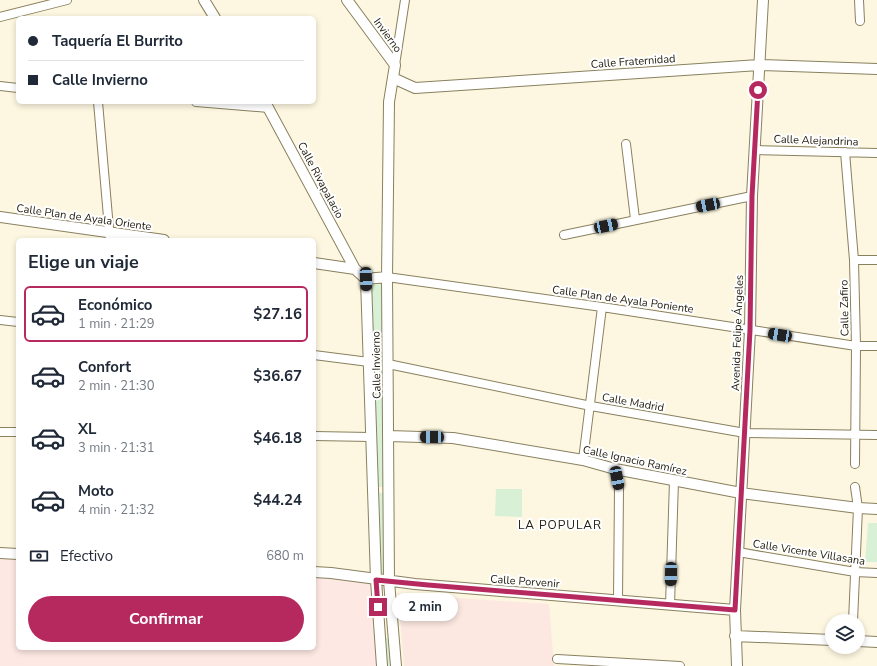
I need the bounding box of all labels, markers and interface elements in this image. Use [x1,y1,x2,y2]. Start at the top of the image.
street label: Invierno [370,15,405,56]
text: Taquería El Burrito [52,31,183,51]
street label: Calle Fraternidad [590,51,676,72]
text: Calle Invierno [52,70,148,90]
route start [749,81,767,99]
street label: Calle Alejandrina [773,132,859,149]
street label: Calle Rivapalacio [294,139,347,221]
car [695,197,721,213]
street label: Calle Plan de Ayala Oriente [16,201,153,234]
car [593,218,619,234]
text: Elige un viaje [28,250,139,274]
car [360,267,372,291]
street label: Avenida Felipe Ángeles [727,274,747,392]
street label: Calle Zafiro [837,280,852,336]
street label: Calle Plan de Ayala Poniente [551,282,695,317]
text: Económico [78,295,152,315]
icon: car [30,296,66,332]
text: $27.16 [253,304,302,324]
text: 1 min · 21:29 [78,315,154,333]
car [767,327,793,343]
street label: Calle Invierno [368,331,385,399]
text: Confort [78,357,131,377]
icon: car [30,358,66,394]
text: $36.67 [253,366,302,386]
text: 2 min · 21:30 [78,377,154,395]
street label: Calle Madrid [601,390,665,415]
text: XL [78,419,97,439]
icon: car [30,420,66,456]
text: $46.18 [253,428,302,448]
car [420,431,444,443]
text: 3 min · 21:31 [78,439,154,457]
street label: Calle Ignacio Ramírez [581,442,688,479]
car [609,465,625,491]
text: Moto [78,481,114,501]
icon: car [30,482,66,518]
text: $44.24 [253,490,302,510]
text: 4 min · 21:32 [78,501,154,519]
district label: LA POPULAR [518,517,602,533]
street label: Calle Vicente Villasana [752,536,866,569]
icon: cash [28,545,50,567]
text: Efectivo [60,546,113,566]
text: 680 m [266,547,304,565]
car [665,562,677,586]
street label: Calle Porvenir [490,572,560,591]
callout: 2 min [392,593,458,621]
button: Confirmar [28,596,304,642]
route end [369,598,387,616]
text: 2 min [408,598,442,616]
map controls [825,614,865,654]
button: layers [825,614,865,654]

